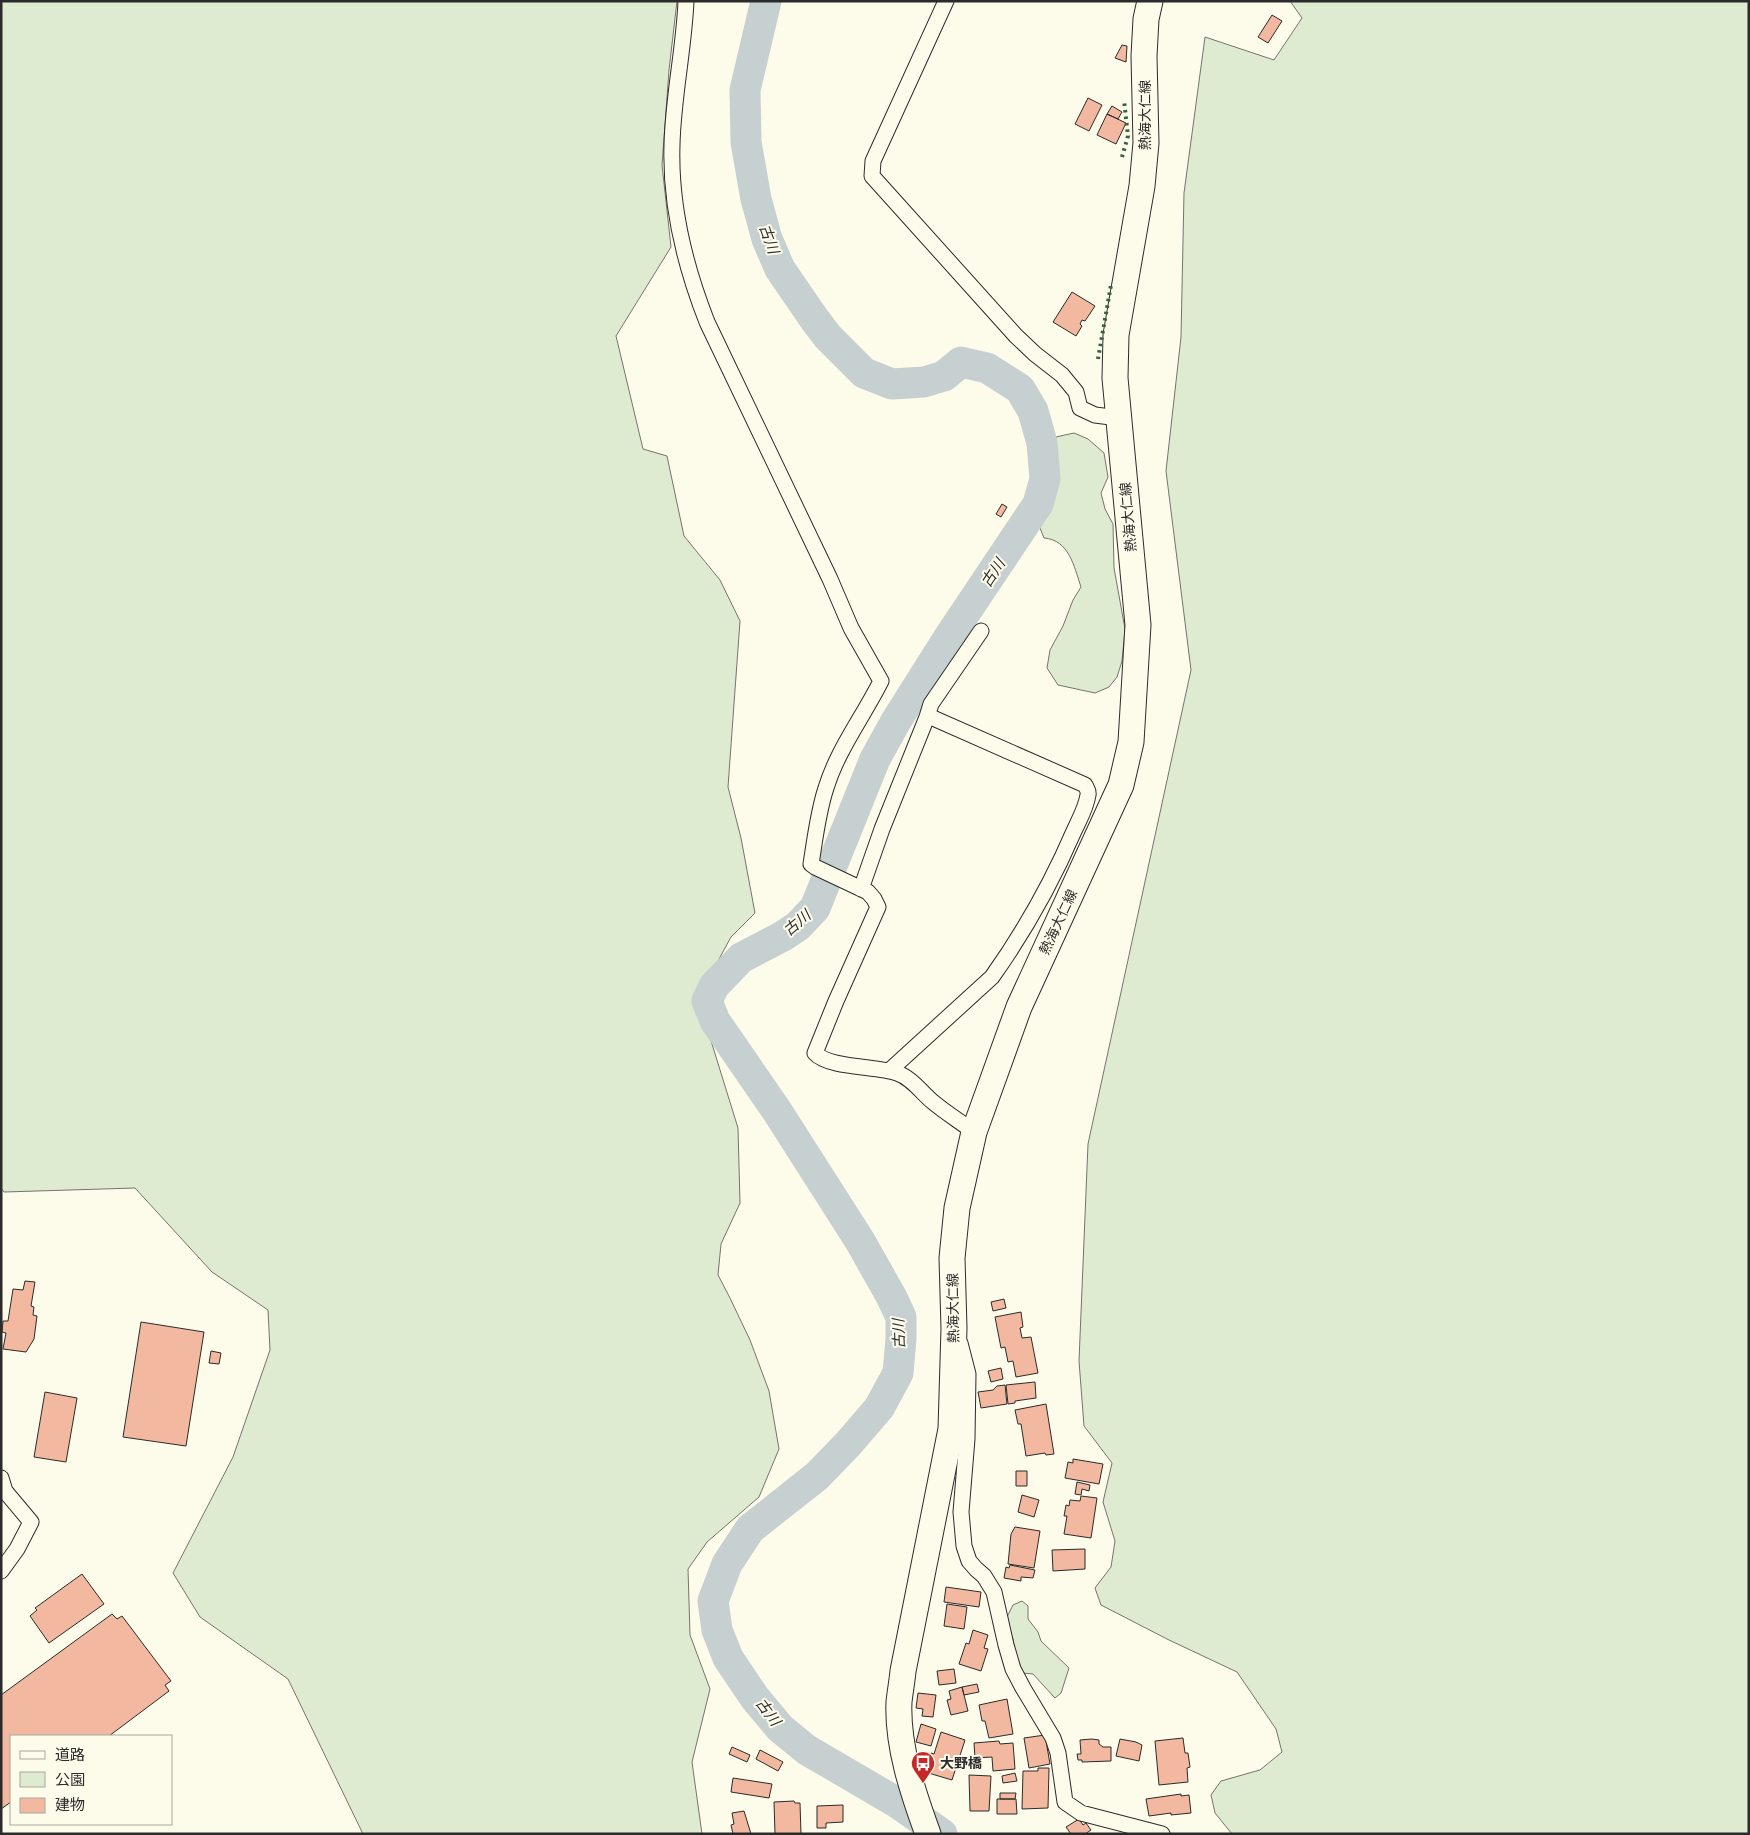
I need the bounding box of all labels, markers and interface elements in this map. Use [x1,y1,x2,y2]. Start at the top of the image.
street label: 熱海大仁線 [1137,80,1153,150]
water label: 古川 [755,222,783,258]
street label: 熱海大仁線 [1117,481,1139,553]
water label: 古川 [977,554,1010,590]
street label: 熱海大仁線 [1036,887,1080,957]
water label: 古川 [780,905,816,940]
street label: 熱海大仁線 [944,1273,962,1343]
water label: 古川 [889,1317,909,1349]
water label: 古川 [752,1695,785,1731]
legend [10,1735,172,1825]
text: 道路 [55,1746,85,1764]
bus stop icon: 大野橋 [910,1750,936,1784]
place label: 大野橋 [940,1755,982,1771]
text: 公園 [55,1771,85,1789]
text: 建物 [55,1796,85,1814]

